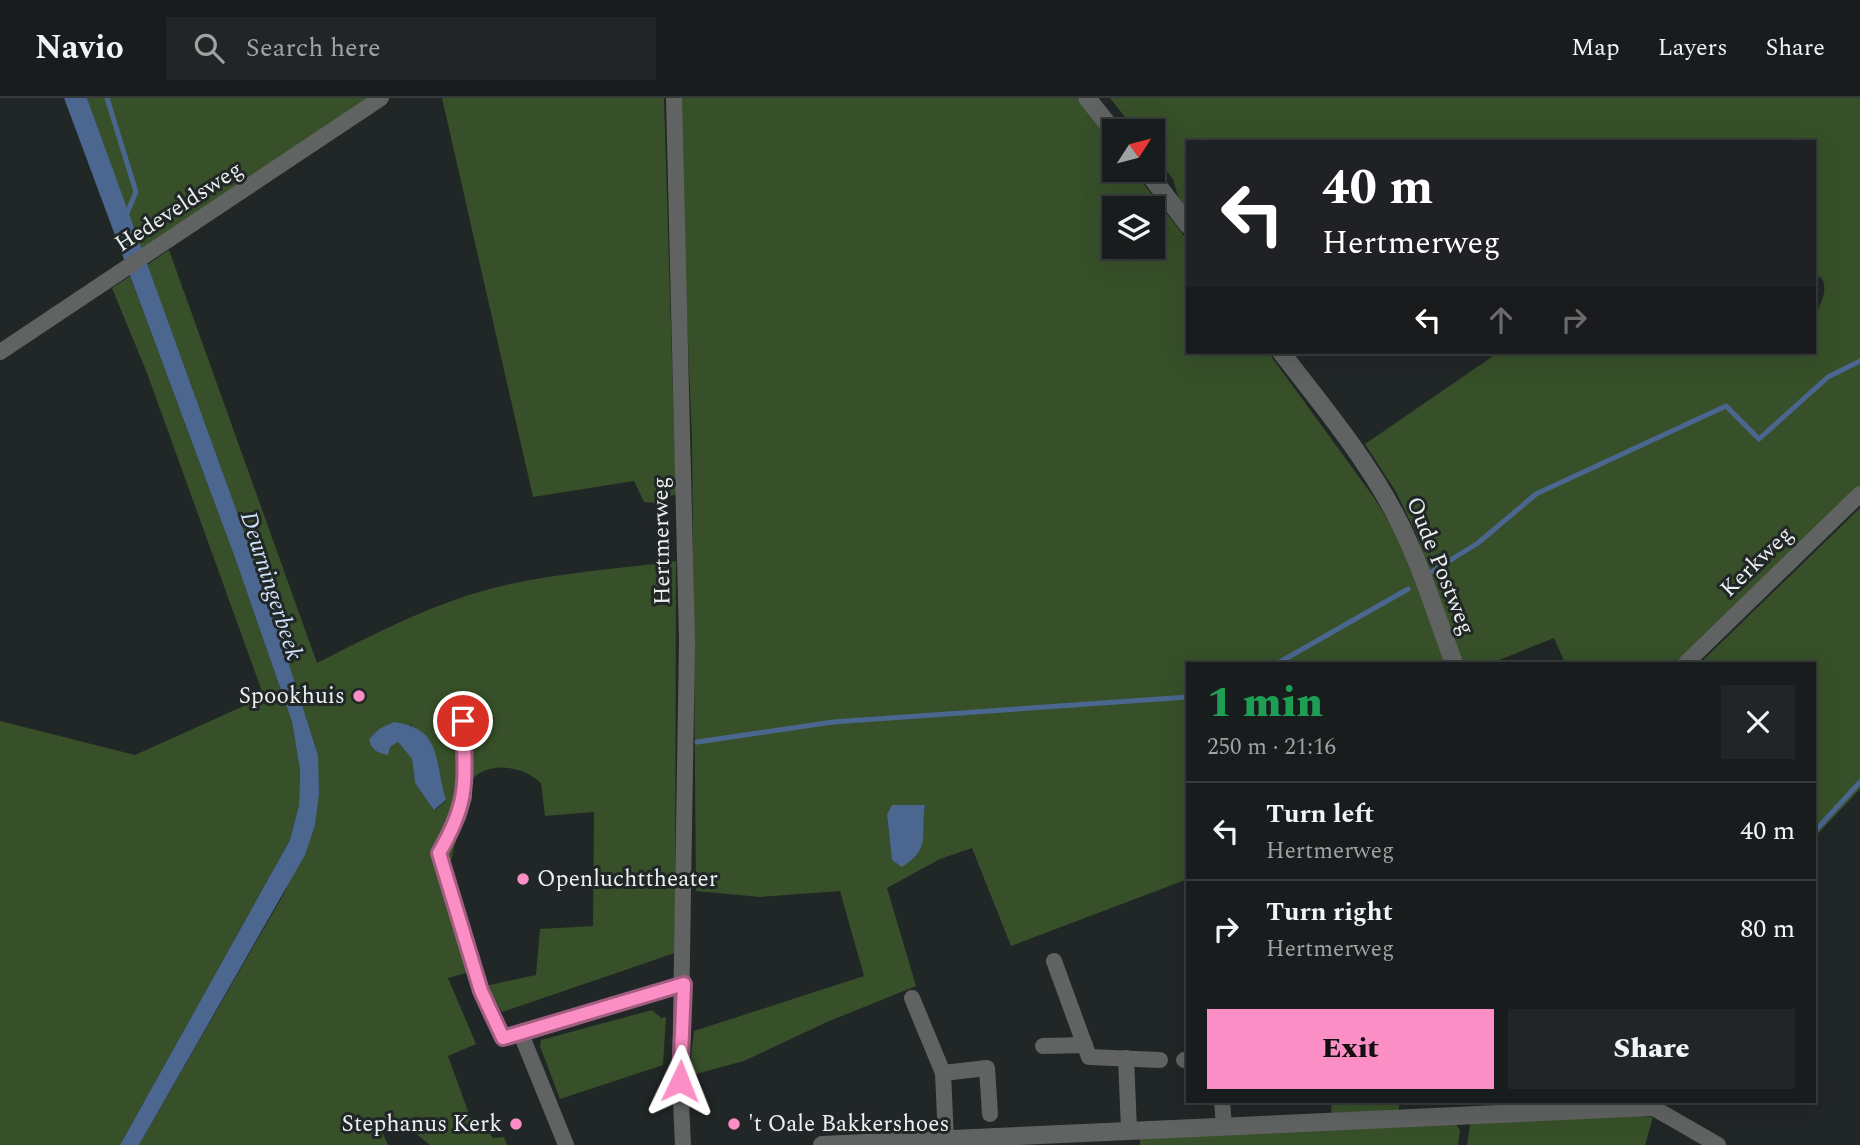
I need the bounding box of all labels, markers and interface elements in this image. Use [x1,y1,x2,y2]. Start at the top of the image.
search box [166,17,656,80]
text: Navio [35,23,124,73]
text: Search here [246,28,381,68]
icon: search [190,29,228,67]
text: Map [1571,30,1620,66]
text: Layers [1658,30,1728,66]
text: Share [1766,30,1825,66]
north arrow [1102,119,1166,182]
map controls [1102,119,1165,259]
text: 40 m [1322,151,1433,226]
street label: Hedeveldsweg [108,152,250,262]
icon: left [1207,168,1298,259]
button: layers [1102,196,1165,259]
text: Hertmerweg [1322,219,1501,268]
icon: left [1409,301,1447,339]
icon: ahead [1482,301,1520,339]
icon: right [1555,301,1593,339]
street label: Hertmerweg [643,477,681,605]
street label: Oude Postweg [1396,491,1484,641]
water label: Deurningerbeek [230,507,312,665]
street label: Kerkweg [1712,518,1802,606]
text: 1 min [1207,672,1323,735]
place label: Spookhuis [239,679,345,714]
button: close [1721,685,1795,759]
marker: Spookhuis [351,688,367,704]
pin [433,691,493,751]
icon: arrive [444,702,482,740]
text: 250 m · 21:16 [1207,730,1336,765]
text: Turn left [1266,794,1374,834]
text: 40 m [1740,811,1795,851]
icon: left [1207,812,1245,850]
text: Hertmerweg [1266,834,1394,869]
place label: Openluchttheater [537,862,718,897]
marker: Openluchttheater [515,871,531,887]
text: Turn right [1266,892,1393,932]
text: 80 m [1740,909,1795,949]
icon: right [1207,910,1245,948]
text: Hertmerweg [1266,932,1394,967]
button: Exit [1207,1009,1494,1089]
button: Share [1508,1009,1795,1089]
position arrow [643,1044,717,1118]
place label: Stephanus Kerk [342,1107,502,1142]
place label: 't Oale Bakkershoes [748,1107,949,1142]
marker: Stephanus Kerk [508,1116,524,1132]
marker: 't Oale Bakkershoes [726,1116,742,1132]

